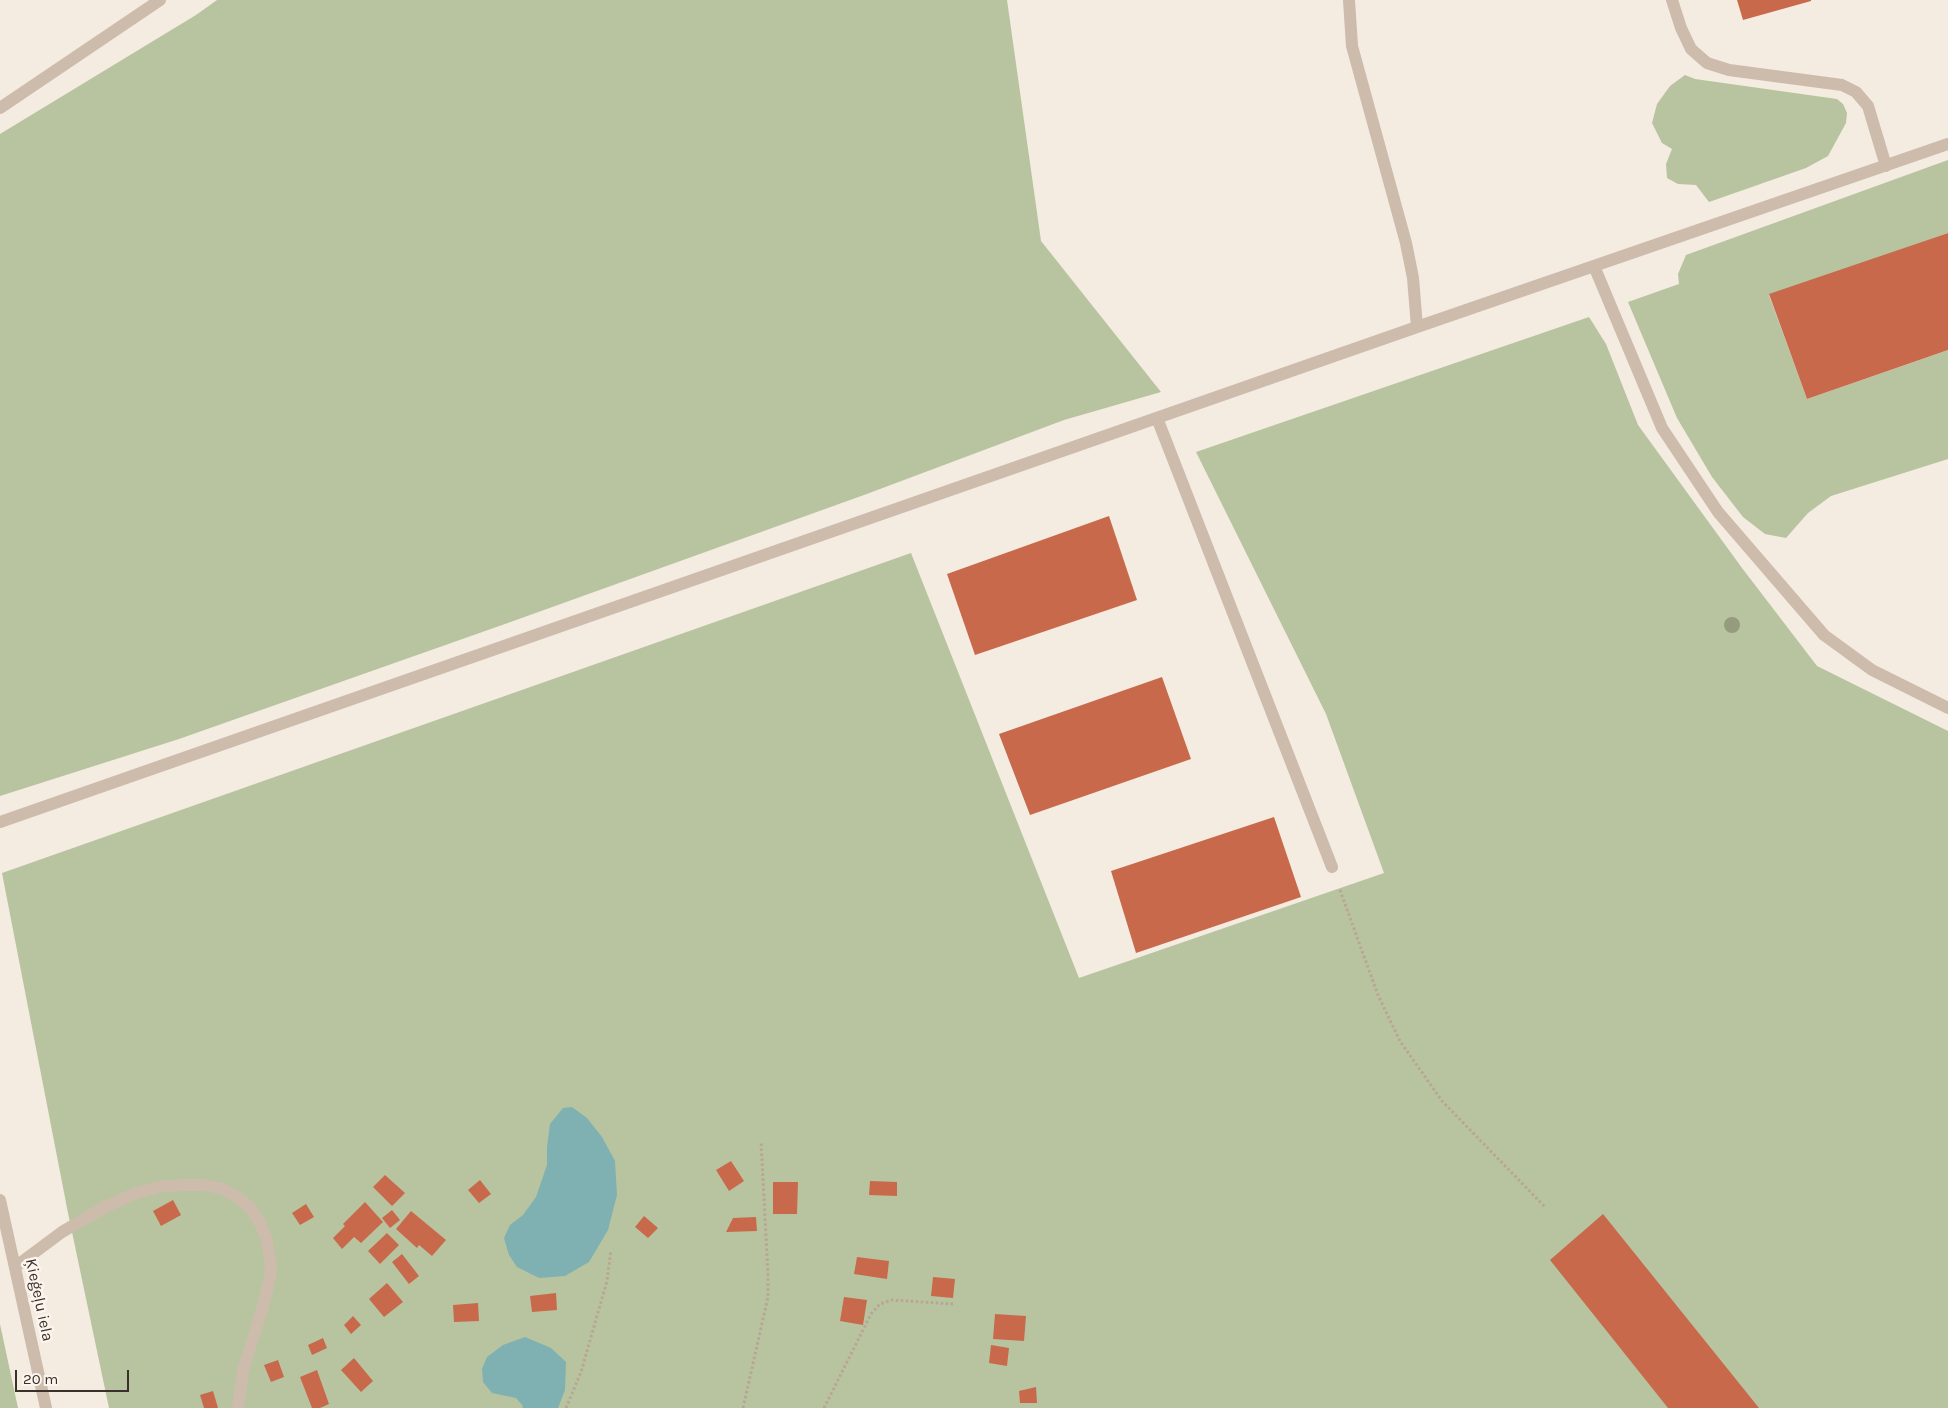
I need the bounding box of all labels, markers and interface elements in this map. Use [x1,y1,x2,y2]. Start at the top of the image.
street label: Ķieģeļu iela [21,1257,57,1343]
scale bar [18,1360,131,1392]
text: 20 m [23,1370,58,1388]

